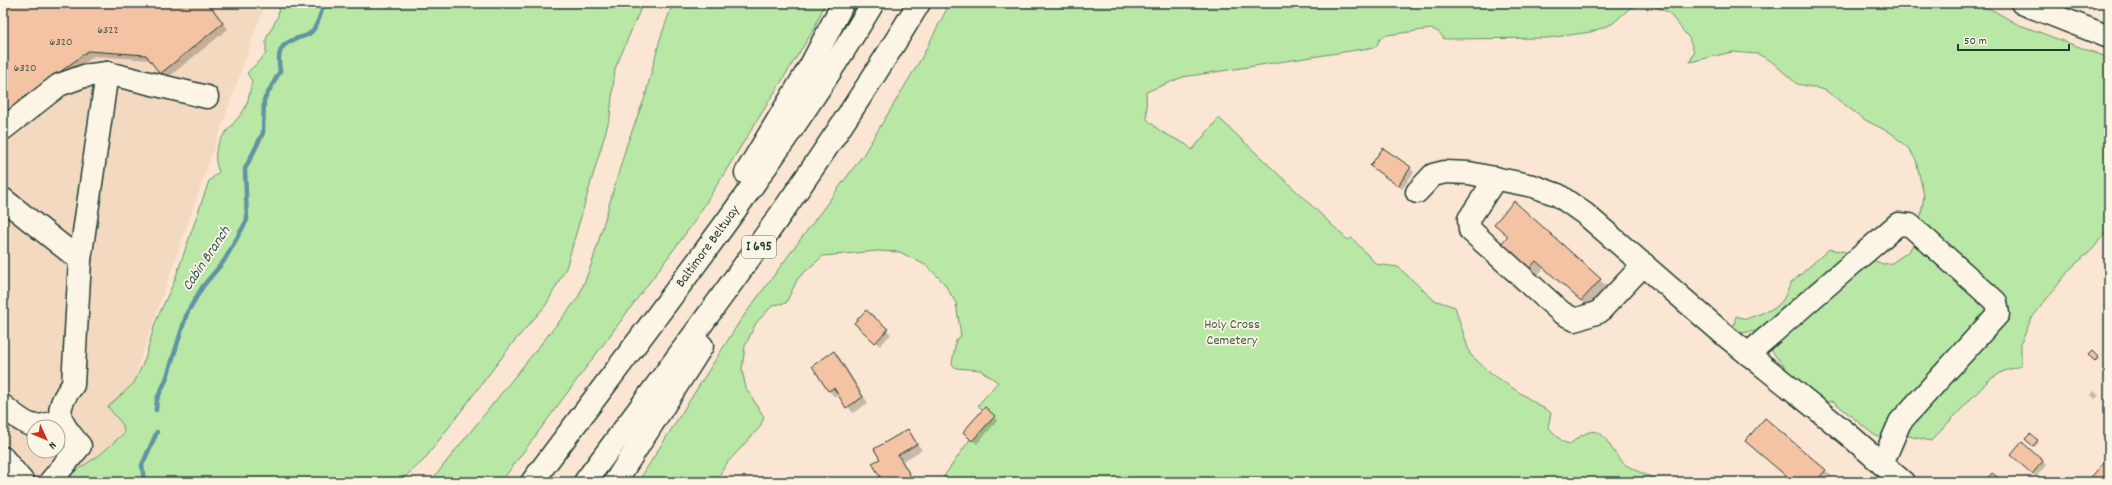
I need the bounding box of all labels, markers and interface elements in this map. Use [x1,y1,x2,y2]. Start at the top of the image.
house number: 6322 [97,22,119,39]
scale bar [1958,26,2069,52]
text: 50 m [1964,33,1987,50]
house number: 6320 [50,34,73,51]
house number: 6320 [14,60,37,77]
street label: Baltimore Beltway [671,201,745,292]
water label: Cabin Branch [177,221,237,296]
road number: I 695 [742,236,776,258]
park label: Holy Cross Cemetery [1204,315,1260,351]
north arrow [26,419,66,459]
text: N [44,437,59,452]

